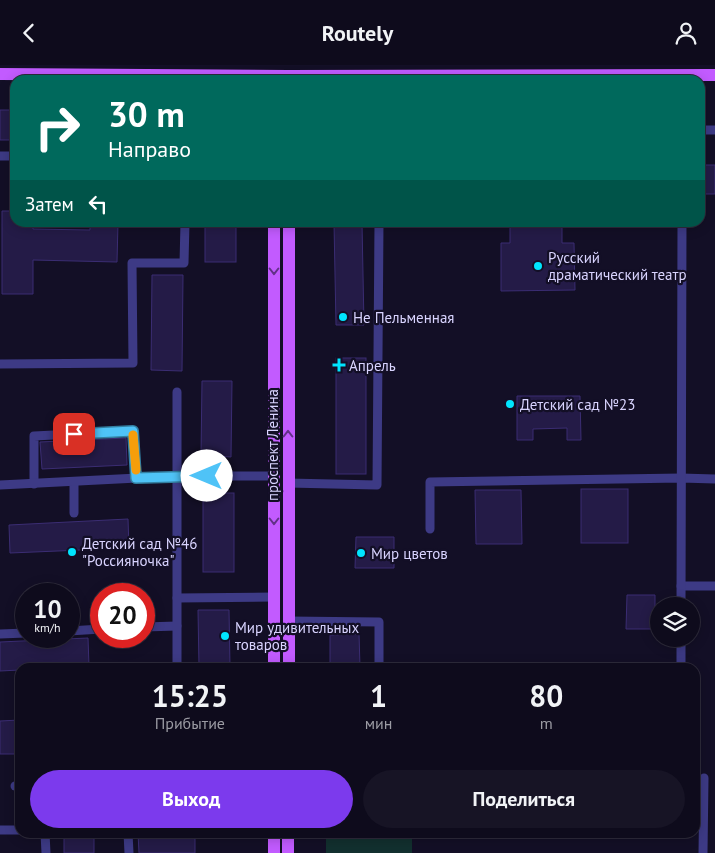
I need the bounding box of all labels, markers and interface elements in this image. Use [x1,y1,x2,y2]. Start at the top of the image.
icon: back [15,19,43,47]
text: Routely [322,19,393,47]
icon: person [672,19,700,47]
text: 30 m [108,91,185,137]
icon: right [25,95,90,160]
text: Направо [108,135,191,163]
icon: left [84,190,112,218]
text: Затем [25,192,74,216]
place label: Русский драматический театр [548,248,687,284]
marker: Русский драматический театр [532,260,544,272]
one-way arrow [269,268,279,275]
place label: Не Пельменная [353,308,454,327]
marker: Не Пельменная [337,311,349,323]
place label: Апрель [349,356,396,375]
marker: Апрель [333,359,345,371]
street label: проспект Ленина [263,389,282,501]
place label: Детский сад №23 [520,395,635,414]
marker: Детский сад №23 [504,398,516,410]
pin [53,413,95,455]
icon: arrive [60,420,88,448]
one-way arrow [283,430,293,438]
position arrow [180,449,232,501]
one-way arrow [269,518,279,525]
place label: Детский сад №46 "Россияночка" [82,534,197,570]
place label: Мир цветов [371,544,448,563]
marker: Детский сад №46 "Россияночка" [66,546,78,558]
marker: Мир цветов [355,547,367,559]
speed limit sign: 20 [90,583,155,648]
text: 10 [33,593,62,625]
map controls [650,597,700,647]
button: layers [650,597,700,647]
place label: Мир удивительных товаров [235,618,359,654]
text: km/h [34,620,61,635]
marker: Мир удивительных товаров [219,630,231,642]
text: 15:25 [152,676,228,715]
text: 1 [370,676,387,715]
text: 80 [529,676,563,715]
text: Прибытие [155,713,225,733]
text: мин [365,713,392,733]
text: m [540,713,553,733]
button: Выход [30,770,353,828]
button: Поделиться [363,770,685,828]

